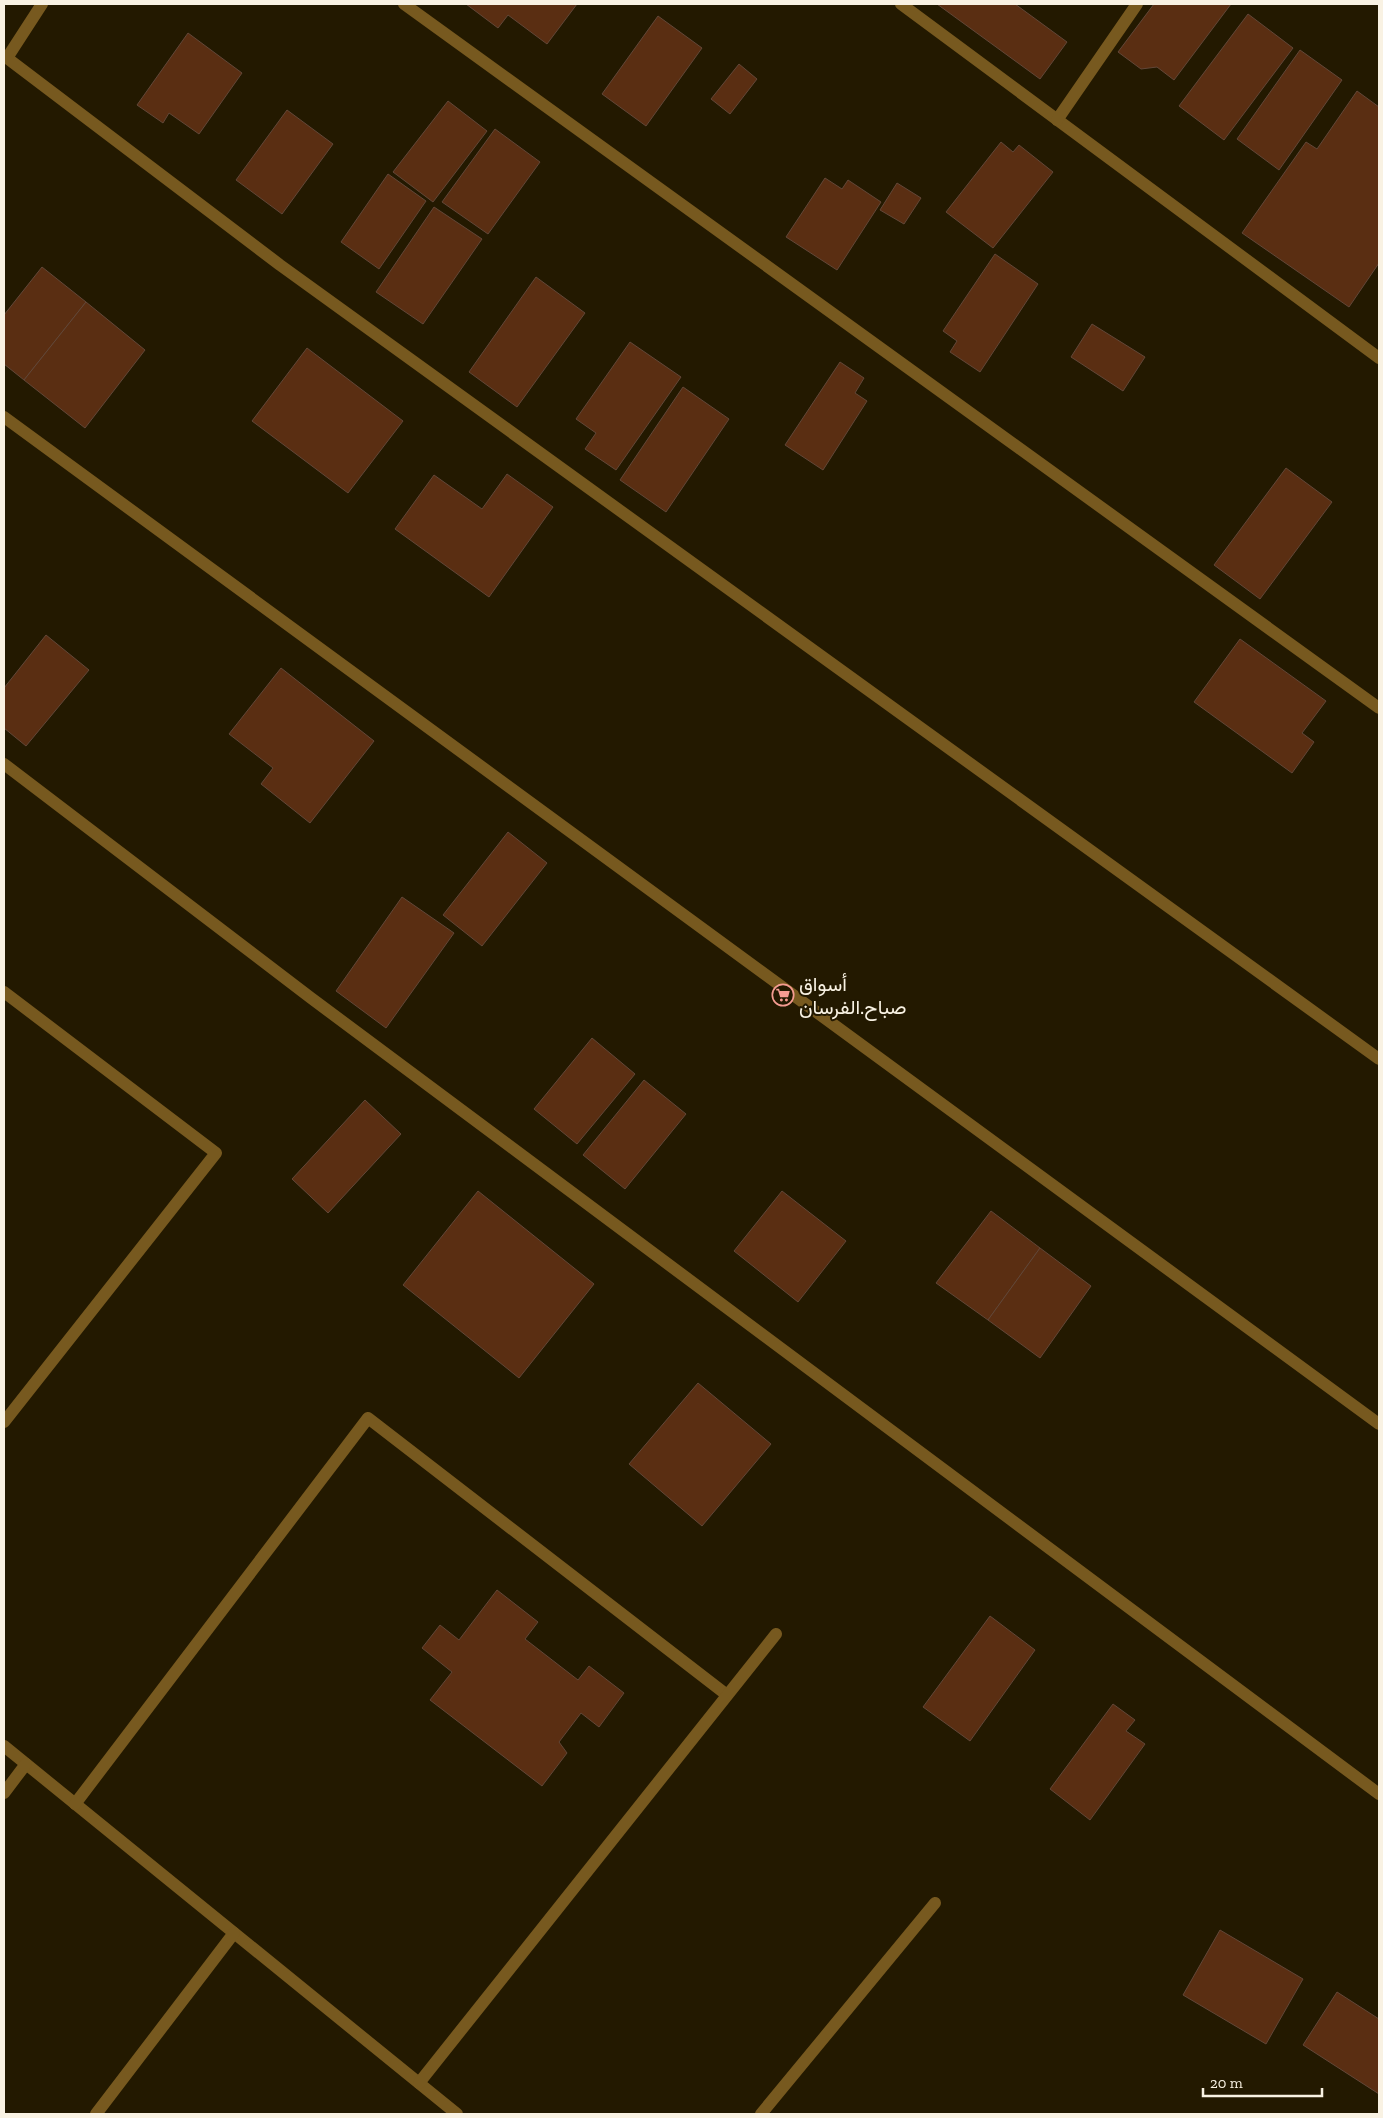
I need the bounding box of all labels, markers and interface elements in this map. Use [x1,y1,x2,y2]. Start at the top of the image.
place label: أسواق صباح.الفرسان [799,972,907,1021]
supermarket icon: أسواق صباح.الفرسان [771,983,795,1007]
scale bar [1203,2066,1322,2098]
text: 20 m [1210,2074,1243,2092]

